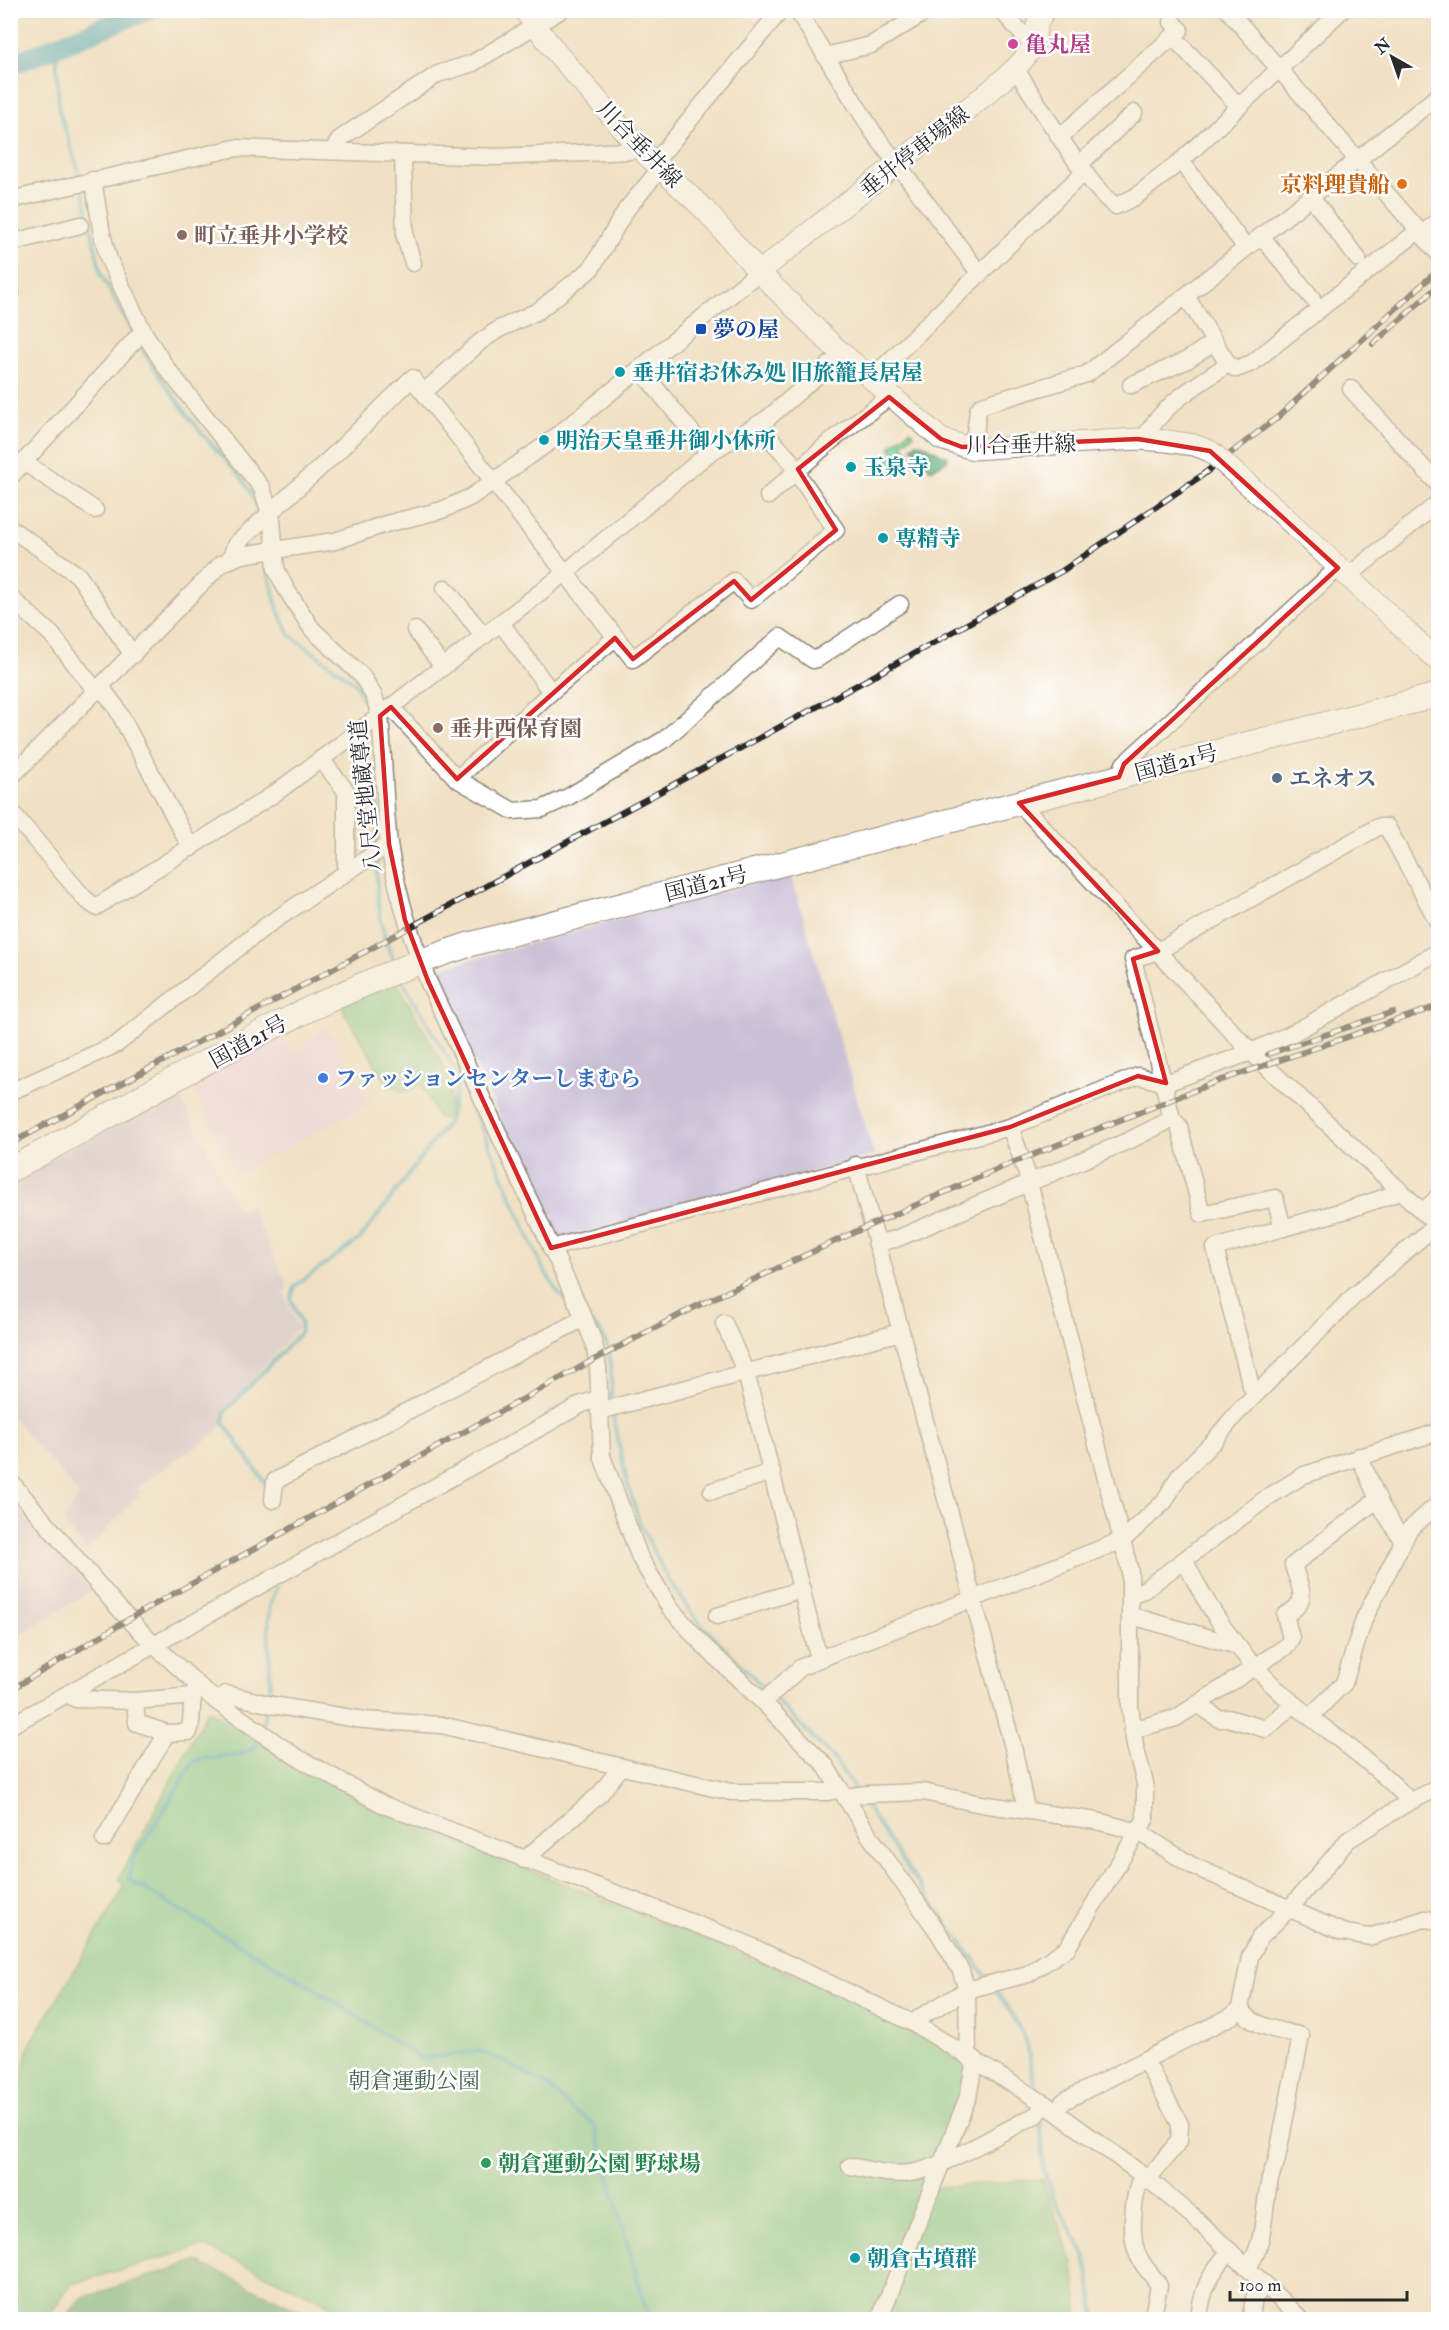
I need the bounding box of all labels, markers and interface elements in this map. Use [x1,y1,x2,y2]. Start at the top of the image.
north arrow [1362,27,1422,87]
place label: 亀丸屋 [1025,31,1091,59]
text: N [1370,34,1395,59]
marker: 亀丸屋 [1006,37,1020,51]
street label: 川合垂井線 [591,95,688,194]
street label: 垂井停車場線 [854,100,975,203]
place label: 京料理貴船 [1280,171,1390,199]
marker: 京料理貴船 [1395,177,1409,191]
place label: 町立垂井小学校 [194,222,348,250]
marker: 町立垂井小学校 [175,228,189,242]
place label: 夢の屋 [713,316,779,344]
marker: 夢の屋 [694,322,708,336]
place label: 垂井宿お休み処 旧旅籠長居屋 [632,359,923,387]
marker: 垂井宿お休み処 旧旅籠長居屋 [613,365,627,379]
place label: 明治天皇垂井御小休所 [556,427,776,455]
street label: 川合垂井線 [966,430,1076,460]
marker: 明治天皇垂井御小休所 [537,433,551,447]
place label: 玉泉寺 [863,454,929,482]
marker: 玉泉寺 [844,460,858,474]
place label: 専精寺 [895,525,961,553]
marker: 専精寺 [876,531,890,545]
place label: 垂井西保育園 [450,715,582,743]
street label: 八尺堂地蔵尊道 [344,718,388,874]
marker: 垂井西保育園 [431,721,445,735]
street label: 国道21号 [1132,738,1221,787]
place label: エネオス [1289,765,1377,793]
marker: エネオス [1270,771,1284,785]
street label: 国道21号 [662,860,751,908]
street label: 国道21号 [205,1009,292,1075]
place label: ファッションセンターしまむら [335,1065,641,1093]
marker: ファッションセンターしまむら [316,1071,330,1085]
park label: 朝倉運動公園 [348,2067,480,2095]
place label: 朝倉運動公園 野球場 [498,2150,701,2178]
marker: 朝倉運動公園 野球場 [479,2156,493,2170]
place label: 朝倉古墳群 [867,2245,977,2273]
marker: 朝倉古墳群 [848,2251,862,2265]
scale bar [1230,2264,1407,2302]
text: 100 m [1239,2274,1282,2297]

